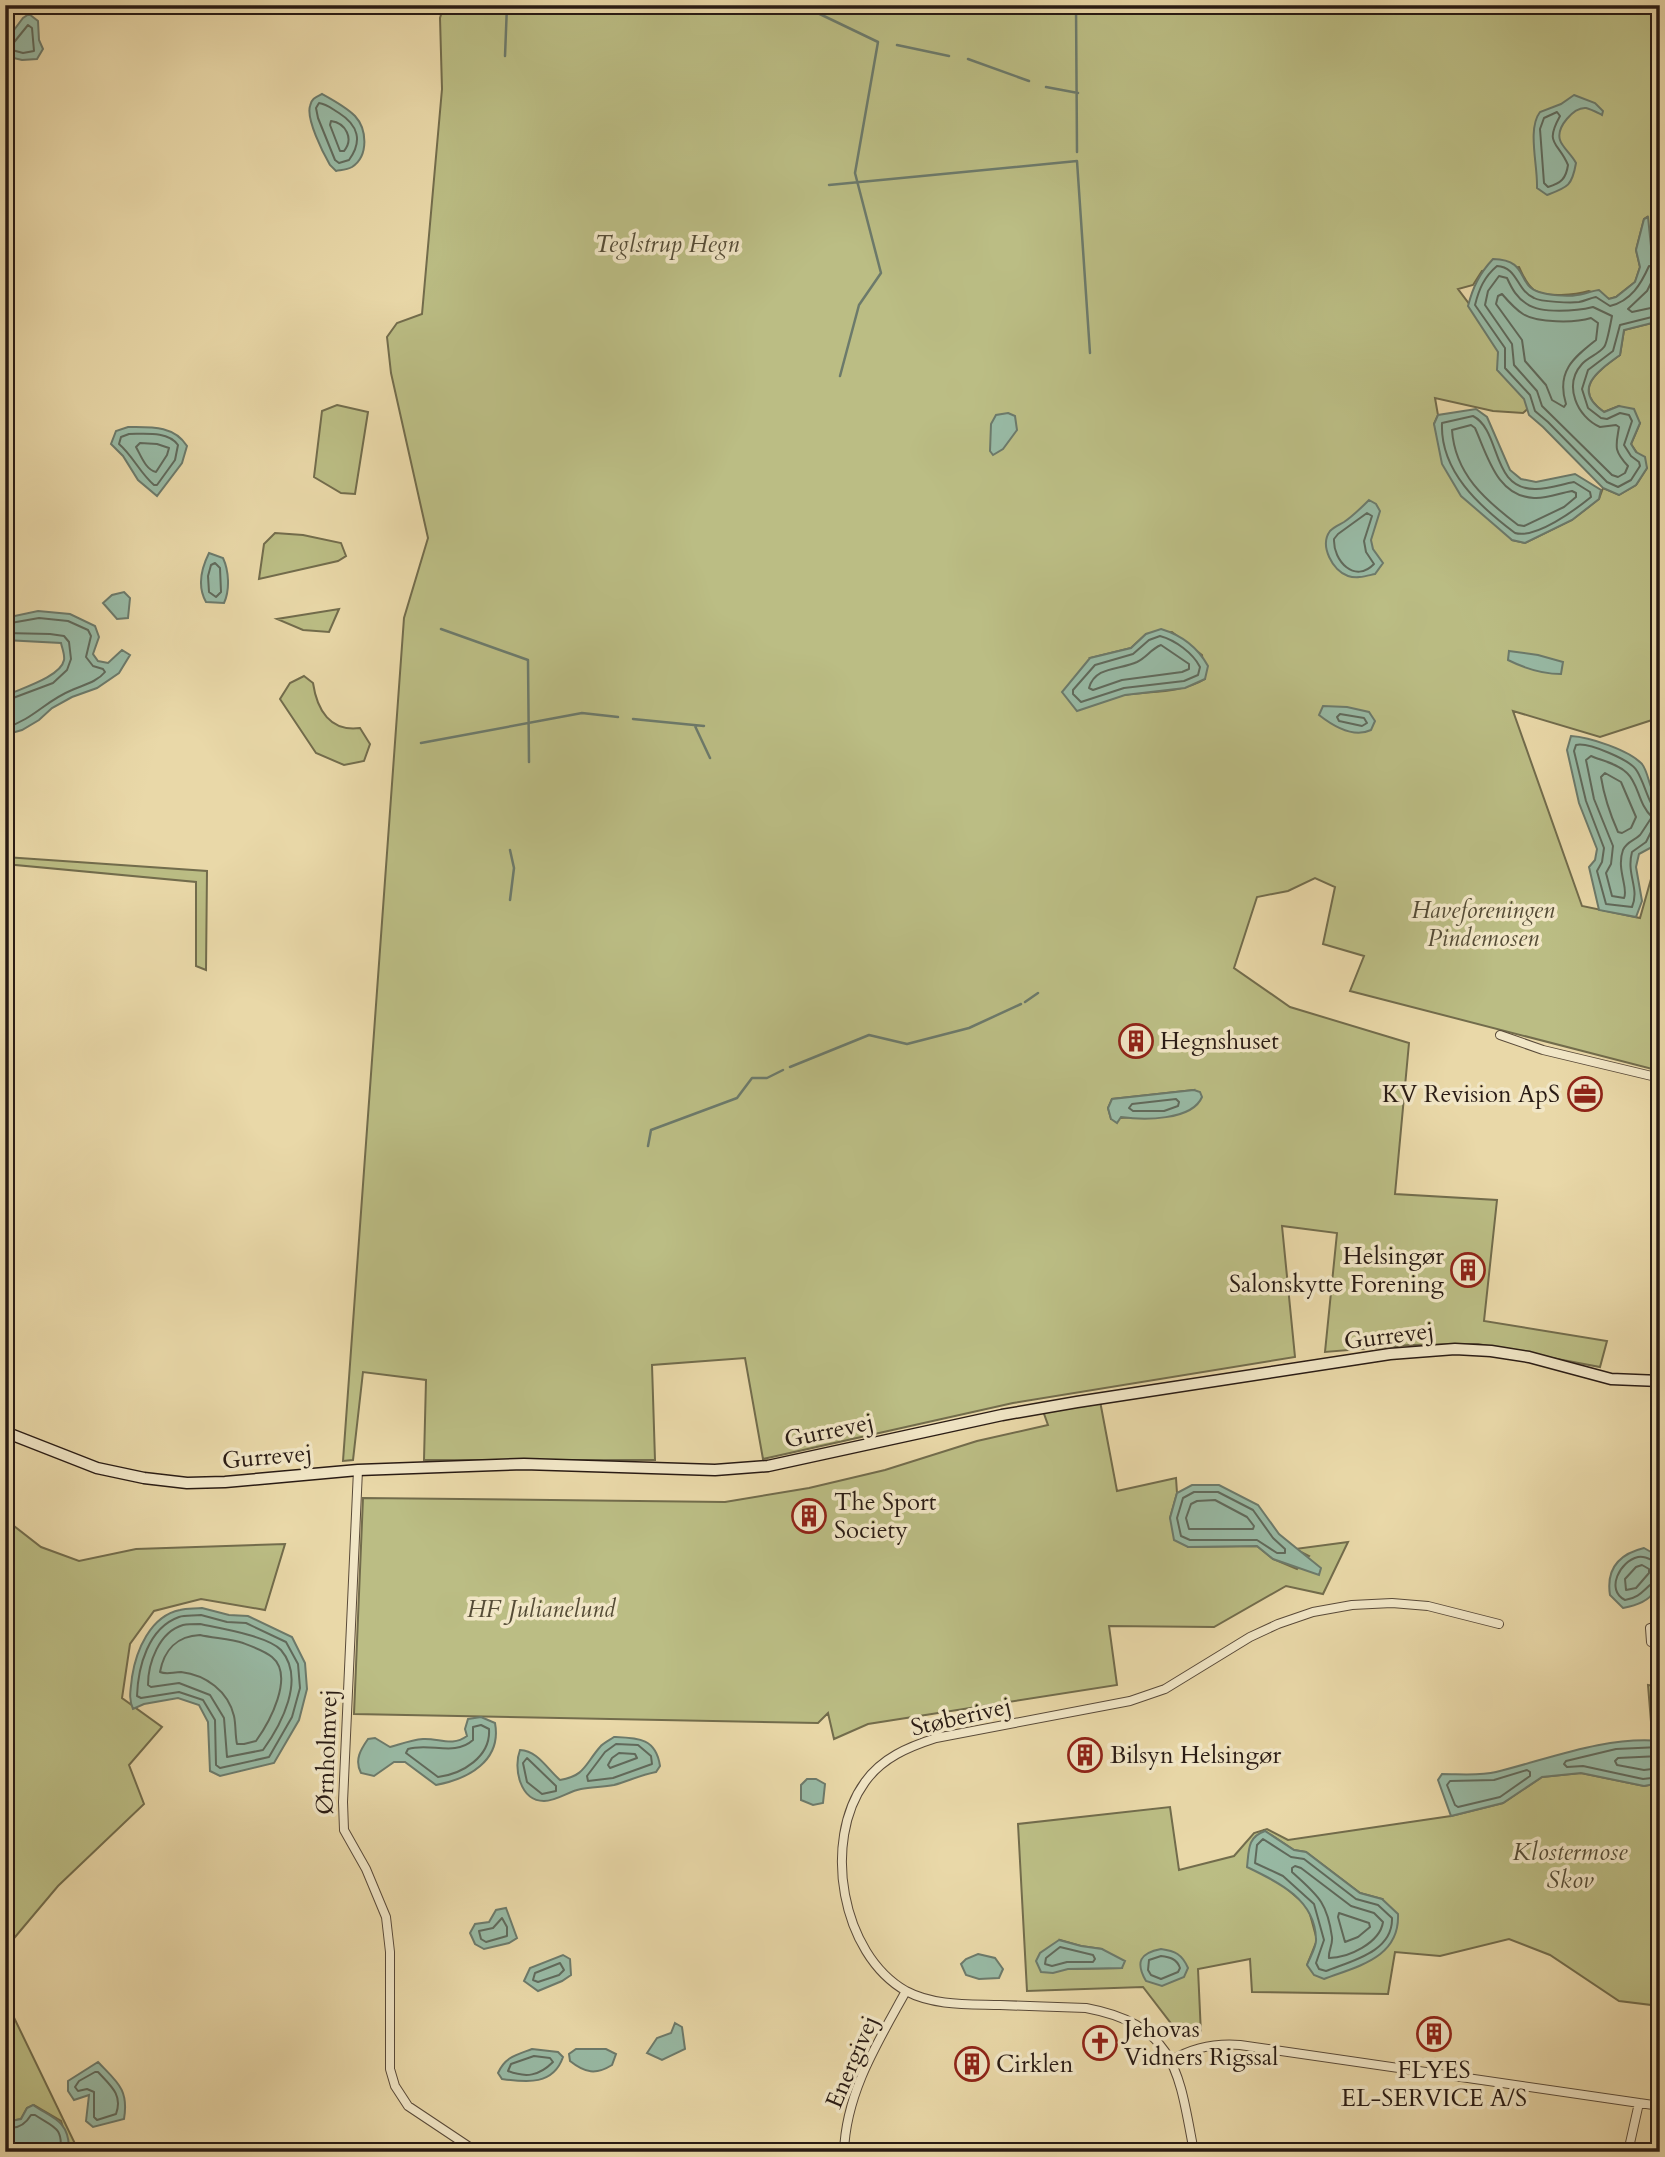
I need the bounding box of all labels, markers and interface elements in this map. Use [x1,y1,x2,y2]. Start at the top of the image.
park label: Teglstrup Hegn [595,228,739,261]
park label: Haveforeningen Pindemosen [1411,894,1555,955]
building icon: Hegnshuset [1117,1022,1155,1060]
place label: Hegnshuset [1160,1025,1279,1058]
office icon: KV Revision ApS [1566,1075,1604,1113]
place label: KV Revision ApS [1382,1078,1560,1111]
place label: Helsingør Salonskytte Forening [1229,1240,1445,1301]
building icon: Helsingør Salonskytte Forening [1449,1251,1487,1289]
street label: Gurrevej [1342,1314,1436,1358]
street label: Gurrevej [781,1405,877,1457]
street label: Gurrevej [221,1437,313,1477]
place label: The Sport Society [834,1486,937,1547]
building icon: The Sport Society [790,1497,828,1535]
park label: HF Julianelund [467,1593,617,1626]
street label: Ørnholmvej [308,1689,346,1815]
street label: Støberivej [907,1689,1015,1745]
building icon: Bilsyn Helsingør [1066,1736,1104,1774]
place label: Bilsyn Helsingør [1110,1739,1281,1772]
park label: Klostermose Skov [1513,1836,1628,1897]
street label: Energivej [818,2010,886,2114]
place label: Jehovas Vidners Rigssal [1121,2013,1278,2074]
building icon: FLYES EL-SERVICE A/S [1415,2015,1453,2053]
church icon: Jehovas Vidners Rigssal [1081,2024,1119,2062]
building icon: Cirklen [953,2045,991,2083]
place label: Cirklen [996,2048,1074,2081]
place label: FLYES EL-SERVICE A/S [1341,2054,1527,2115]

